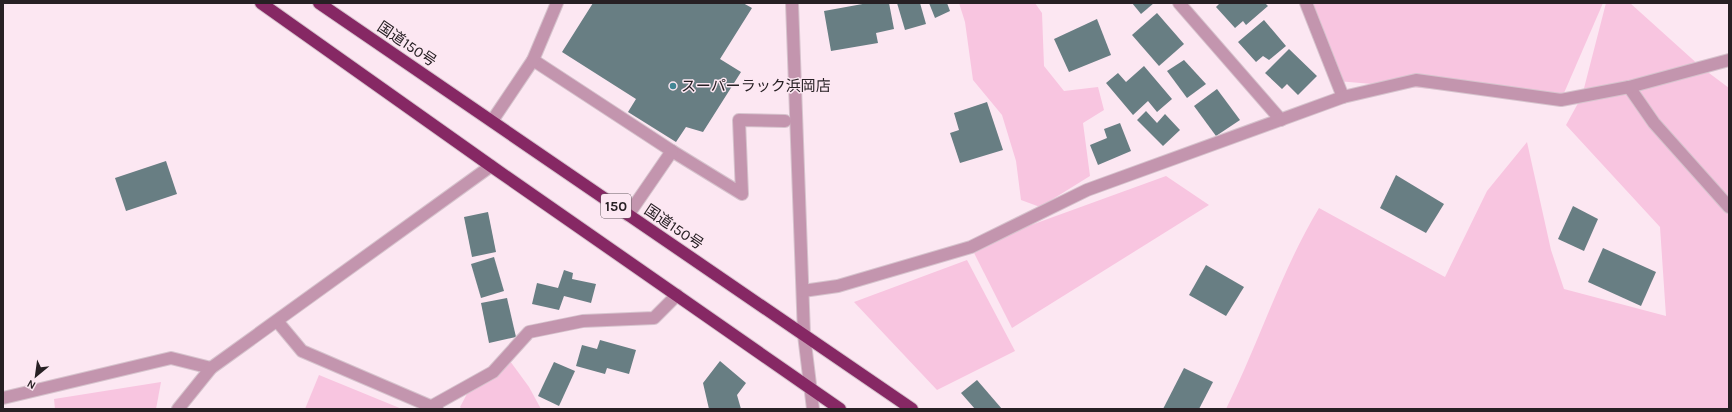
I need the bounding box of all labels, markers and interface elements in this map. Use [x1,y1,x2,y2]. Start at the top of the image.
street label: 国道150号 [374,18,440,70]
place label: スーパーラック浜岡店 [681,77,831,95]
marker: スーパーラック浜岡店 [668,81,678,91]
road number: 150 [601,194,631,218]
street label: 国道150号 [641,201,707,253]
north arrow [16,356,56,396]
text: N [25,377,38,392]

